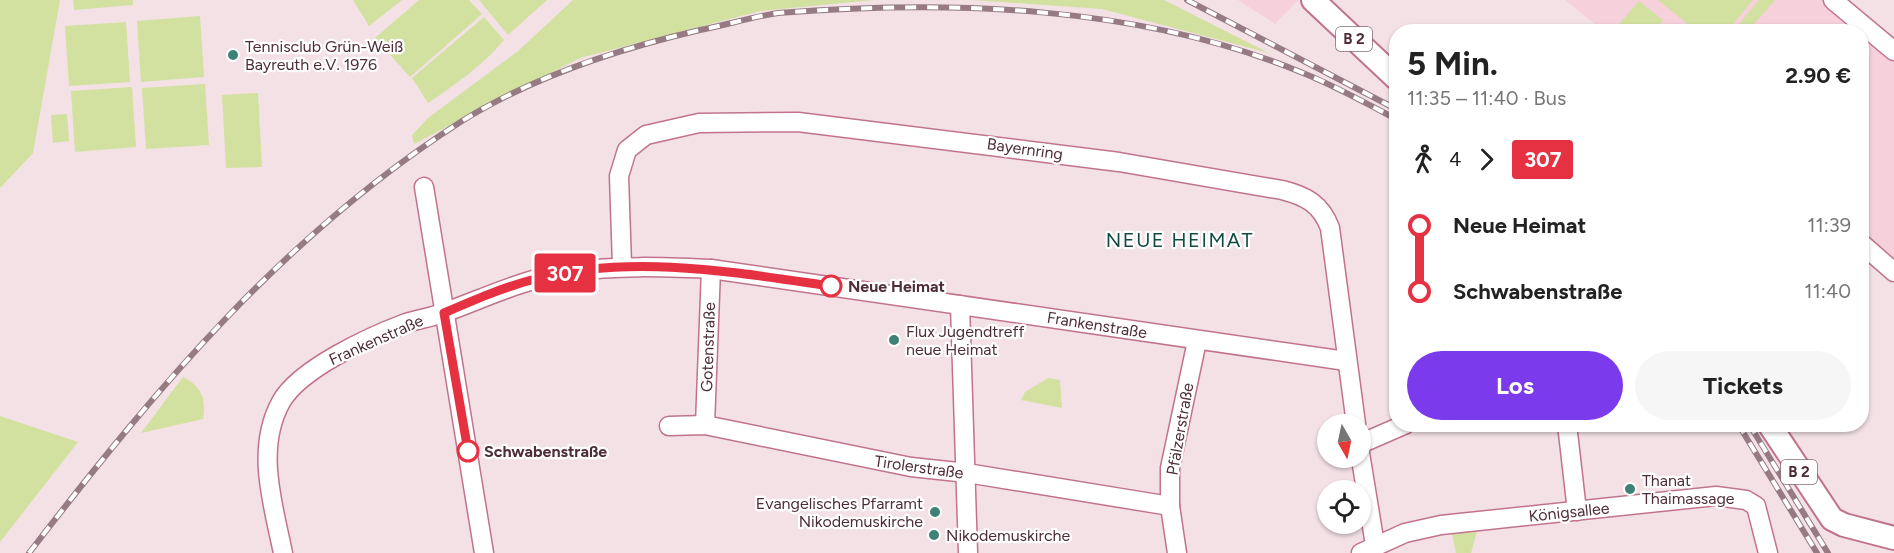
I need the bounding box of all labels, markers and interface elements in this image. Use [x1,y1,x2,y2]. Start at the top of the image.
road number: B 2 [1336,27,1372,51]
place label: Tennisclub Grün-Weiß Bayreuth e.V. 1976 [245,37,403,74]
text: 5 Min. [1407,44,1498,83]
marker: Tennisclub Grün-Weiß Bayreuth e.V. 1976 [226,48,240,62]
text: 2.90 € [1785,62,1851,89]
text: 11:35 – 11:40 · Bus [1407,86,1566,110]
street label: Bayernring [986,134,1064,164]
icon: walk [1407,143,1440,176]
icon: forward [1470,143,1503,176]
text: 4 [1449,147,1461,171]
text: 307 [1524,147,1561,172]
text: Neue Heimat [1453,212,1586,239]
text: 11:39 [1807,213,1851,237]
district label: NEUE HEIMAT [1106,228,1254,252]
line badge: 307 [530,254,600,292]
text: 307 [547,261,583,286]
marker: Neue Heimat [820,275,842,297]
place label: Neue Heimat [848,277,945,296]
text: Schwabenstraße [1453,278,1622,305]
text: 11:40 [1804,279,1851,303]
street label: Gotenstraße [697,301,719,392]
street label: Frankenstraße [1046,308,1149,342]
street label: Frankenstraße [326,311,426,369]
place label: Flux Jugendtreff neue Heimat [906,322,1024,359]
marker: Flux Jugendtreff neue Heimat [887,333,901,347]
button: Los [1407,351,1623,420]
button: Tickets [1635,351,1851,420]
street label: Pfälzerstraße [1163,381,1198,477]
north arrow [1317,414,1371,468]
map controls [1317,414,1371,534]
marker: Schwabenstraße [457,440,479,462]
place label: Schwabenstraße [484,442,607,461]
street label: Tirolerstraße [873,451,965,483]
road number: B 2 [1781,460,1817,484]
place label: Thanat Thaimassage [1642,471,1735,508]
button: locate [1317,480,1371,534]
marker: Thanat Thaimassage [1623,482,1637,496]
place label: Evangelisches Pfarramt Nikodemuskirche [756,494,923,531]
street label: Königsallee [1528,498,1611,526]
marker: Evangelisches Pfarramt Nikodemuskirche [928,505,942,519]
place label: Nikodemuskirche [946,526,1071,545]
marker: Nikodemuskirche [927,528,941,542]

